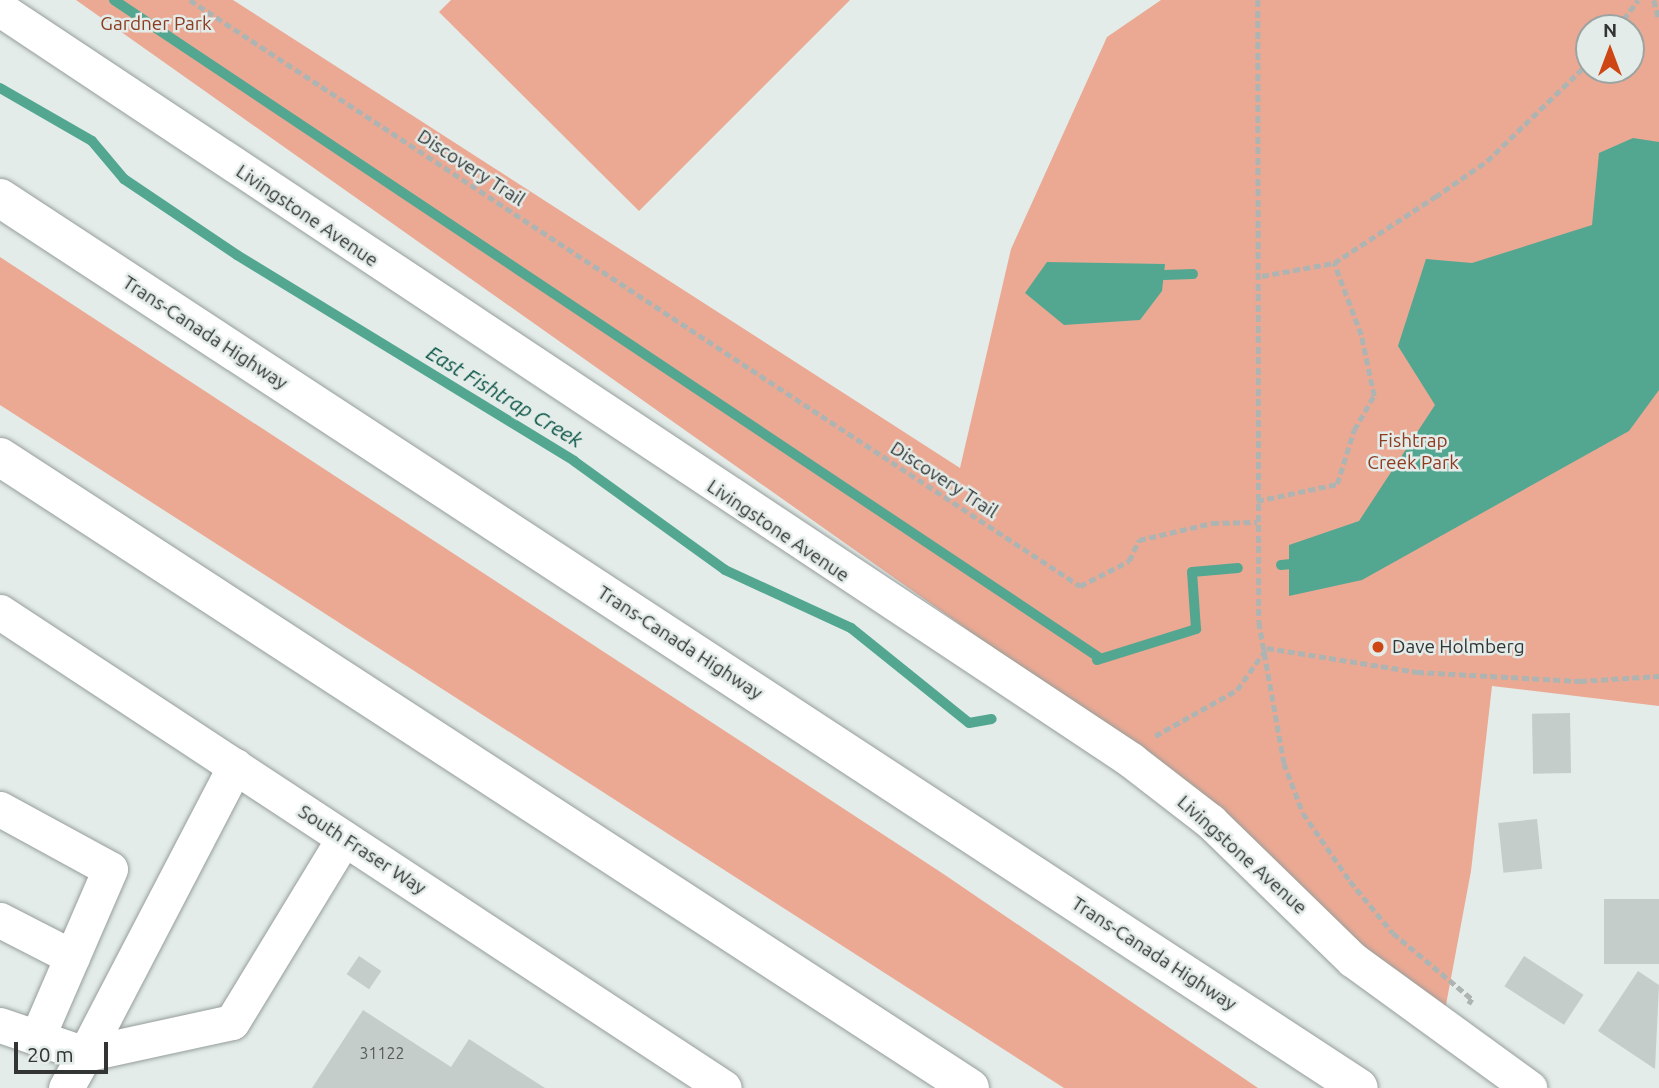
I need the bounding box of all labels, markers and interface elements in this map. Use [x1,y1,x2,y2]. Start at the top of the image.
park label: Gardner Park [100,13,212,35]
north arrow [1575,14,1645,84]
text: N [1603,19,1617,41]
street label: Discovery Trail [413,125,529,211]
street label: Livingstone Avenue [232,160,382,272]
street label: Trans-Canada Highway [118,271,292,395]
water label: East Fishtrap Creek [422,339,588,453]
park label: Fishtrap Creek Park [1367,430,1459,474]
street label: Discovery Trail [886,437,1002,523]
street label: Livingstone Avenue [703,475,853,587]
street label: Trans-Canada Highway [593,581,767,705]
place label: Dave Holmberg [1392,636,1525,658]
marker: Dave Holmberg [1370,639,1386,655]
street label: Livingstone Avenue [1173,791,1311,919]
street label: South Fraser Way [294,800,430,900]
street label: Trans-Canada Highway [1067,892,1241,1016]
scale bar [18,1028,112,1072]
text: 20 m [27,1042,74,1066]
house number: 31122 [359,1043,405,1063]

